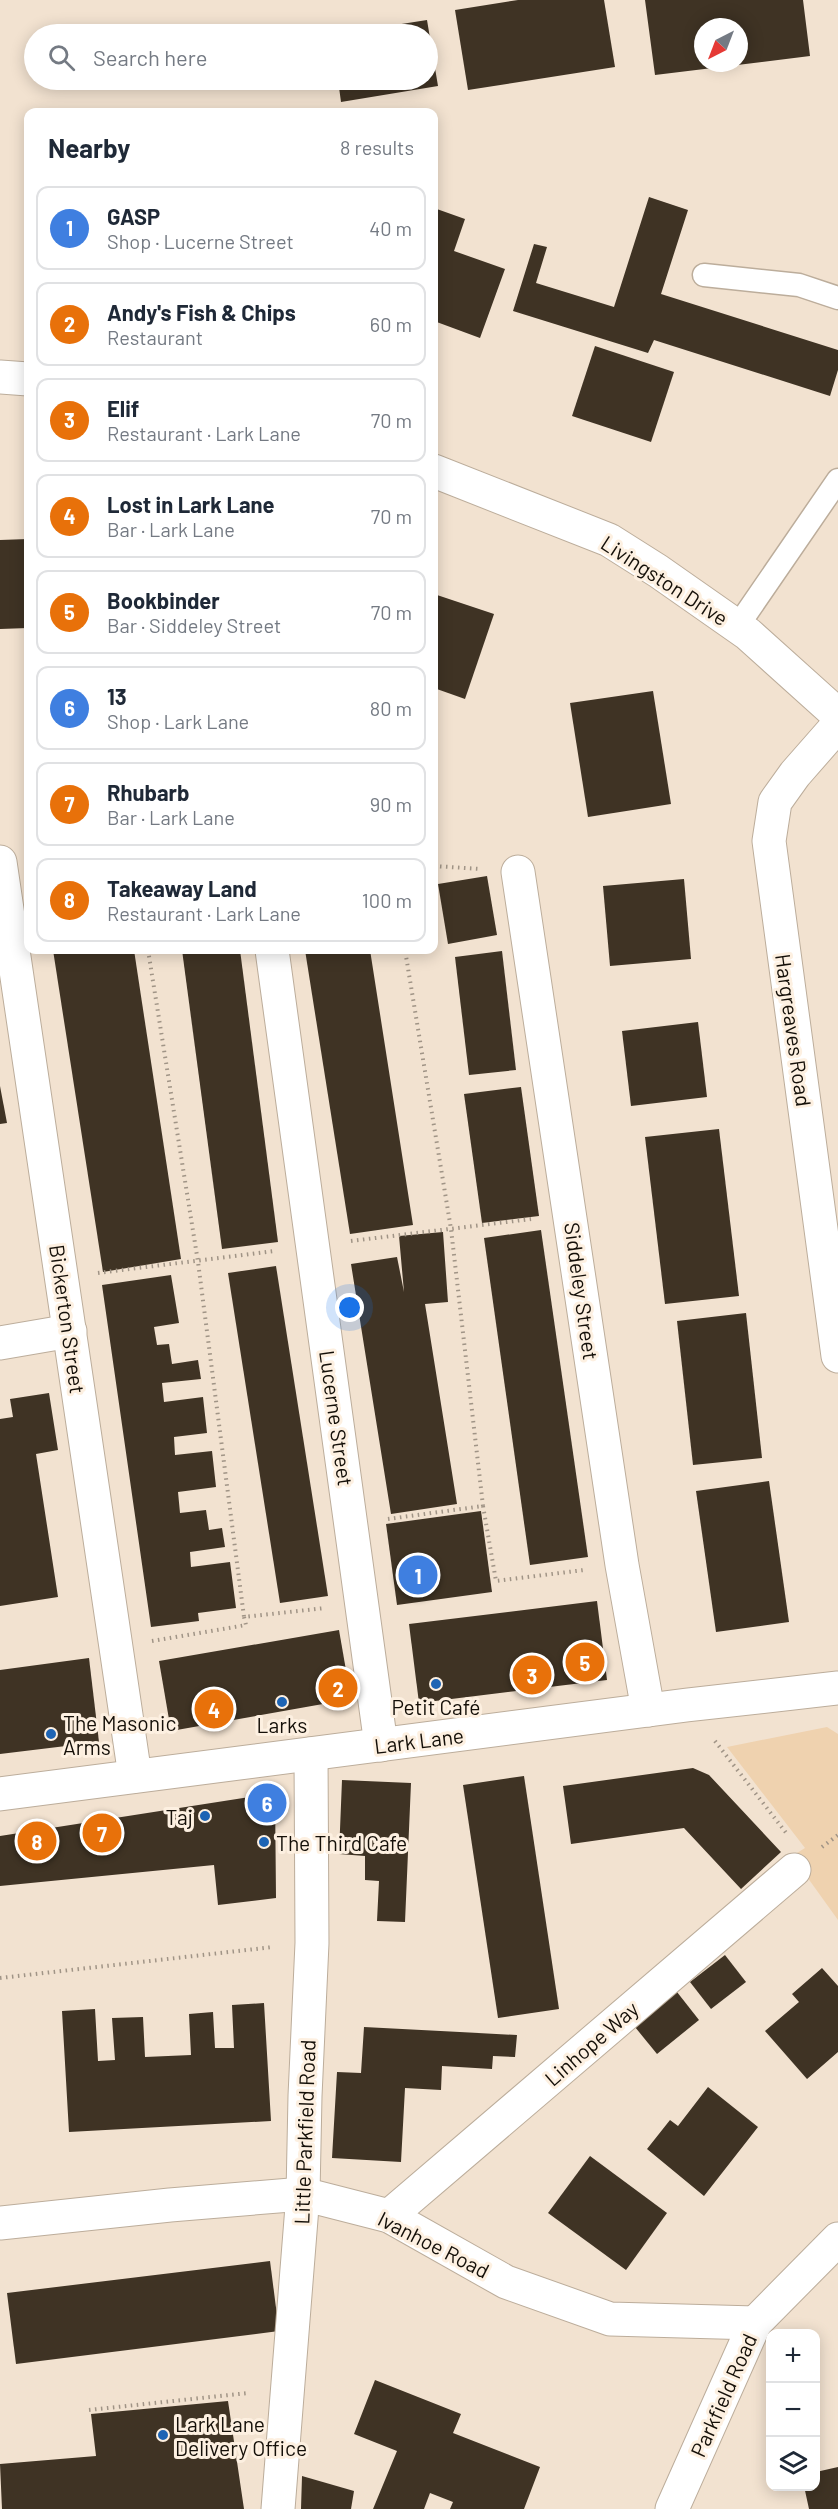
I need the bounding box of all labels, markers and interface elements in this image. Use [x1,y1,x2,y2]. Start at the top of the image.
north arrow [694,18,748,72]
search box [24,24,438,90]
icon: search [45,41,78,74]
text: Search here [93,44,207,70]
text: Nearby [48,132,130,163]
text: 8 results [340,135,414,159]
text: GASP [107,203,160,229]
text: 1 [66,216,73,240]
text: 40 m [369,216,412,240]
text: Shop · Lucerne Street [107,229,294,253]
text: Andy's Fish & Chips [107,299,296,325]
text: 2 [64,312,75,336]
text: 60 m [370,312,412,336]
text: Restaurant [107,325,203,349]
text: Elif [107,395,139,421]
text: 3 [64,408,75,432]
text: 70 m [371,408,412,432]
text: Restaurant · Lark Lane [107,421,301,445]
text: Lost in Lark Lane [107,491,275,517]
text: 4 [63,504,76,528]
text: 70 m [371,504,412,528]
text: Bar · Lark Lane [107,517,235,541]
street label: Livingston Drive [597,530,733,630]
text: Bookbinder [107,587,220,613]
text: 5 [64,600,75,624]
text: 70 m [371,600,412,624]
text: Bar · Siddeley Street [107,613,281,637]
text: 13 [107,683,127,709]
text: 6 [64,696,75,720]
text: 80 m [370,696,412,720]
text: Shop · Lark Lane [107,709,249,733]
text: Rhubarb [107,779,189,805]
text: 7 [65,792,74,816]
text: 90 m [370,792,412,816]
text: Bar · Lark Lane [107,805,235,829]
text: Takeaway Land [107,875,257,901]
text: 8 [64,888,75,912]
text: 100 m [362,888,412,912]
text: Restaurant · Lark Lane [107,901,301,925]
street label: Hargreaves Road [771,952,817,1108]
street label: Siddeley Street [560,1221,604,1361]
street label: Bickerton Street [45,1243,91,1395]
your location [335,1293,364,1322]
street label: Lucerne Street [315,1349,359,1487]
pin: 1 [398,1552,438,1598]
pin: 5 [566,1640,604,1684]
pin: 3 [512,1652,552,1698]
pin: 2 [318,1666,358,1710]
marker: Petit Café [429,1677,443,1691]
pin: 4 [194,1686,234,1732]
place label: Petit Café [392,1694,480,1719]
marker: Larks [275,1695,289,1709]
place label: The Masonic Arms [63,1710,176,1759]
place label: Larks [257,1712,307,1737]
street label: Lark Lane [373,1722,465,1758]
marker: The Masonic Arms [44,1727,58,1741]
pin: 6 [248,1780,286,1826]
place label: Taj [165,1804,193,1829]
marker: Taj [198,1809,212,1823]
pin: 7 [82,1810,122,1856]
pin: 8 [18,1818,57,1864]
place label: The Third Cafe [276,1830,407,1855]
marker: The Third Cafe [257,1835,271,1849]
street label: Linhope Way [539,1995,643,2090]
street label: Little Parkfield Road [288,2039,320,2225]
street label: Ivanhoe Road [374,2205,494,2283]
map controls [766,2329,820,2491]
button: + [766,2329,820,2383]
street label: Parkfield Road [685,2330,761,2460]
button: − [766,2383,820,2437]
place label: Lark Lane Delivery Office [175,2411,307,2460]
marker: Lark Lane Delivery Office [156,2428,170,2442]
button: layers [766,2437,820,2491]

